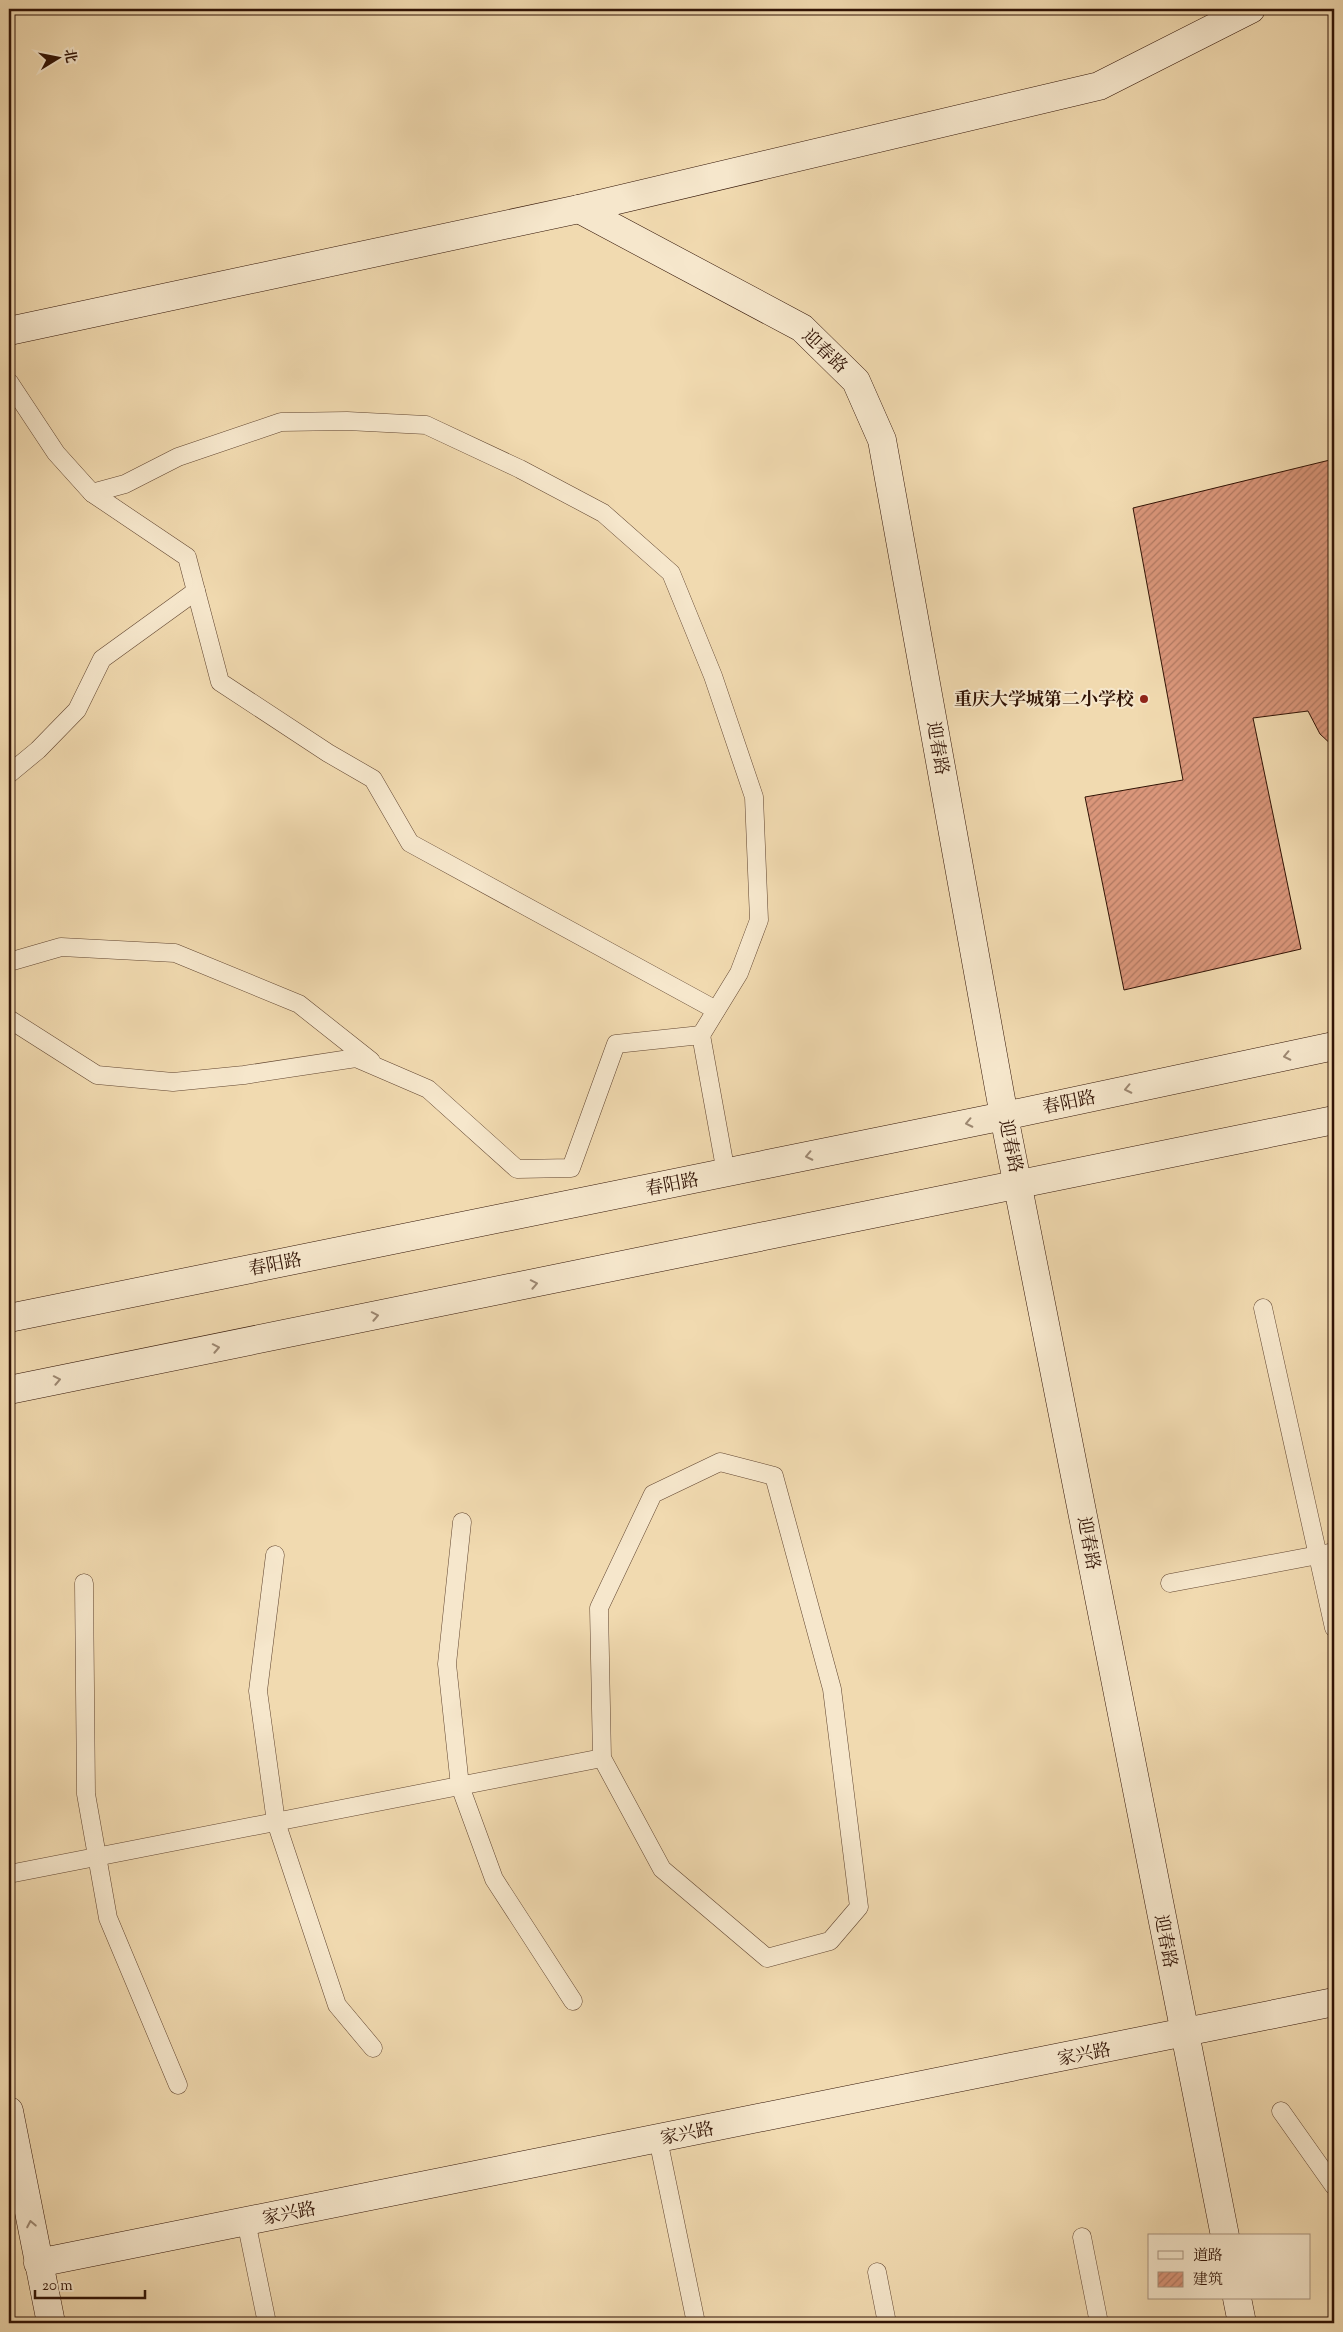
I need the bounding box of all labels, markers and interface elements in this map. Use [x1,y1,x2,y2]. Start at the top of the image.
north arrow [32,32,82,82]
text: 北 [58,47,80,65]
street label: 迎春路 [795,325,852,380]
place label: 重庆大学城第二小学校 [954,688,1134,714]
marker: 重庆大学城第二小学校 [1138,693,1150,705]
street label: 迎春路 [919,720,954,777]
one-way arrow [1282,1050,1291,1061]
one-way arrow [1123,1084,1132,1094]
street label: 春阳路 [1040,1086,1099,1122]
one-way arrow [964,1117,973,1128]
street label: 迎春路 [991,1117,1027,1176]
one-way arrow [805,1150,814,1160]
street label: 春阳路 [643,1168,701,1204]
street label: 春阳路 [246,1248,304,1284]
one-way arrow [530,1279,539,1289]
one-way arrow [371,1311,379,1322]
one-way arrow [211,1343,220,1354]
one-way arrow [52,1376,61,1386]
street label: 迎春路 [1069,1514,1105,1572]
street label: 迎春路 [1146,1912,1182,1970]
street label: 家兴路 [1055,2038,1113,2074]
street label: 家兴路 [658,2117,716,2153]
street label: 家兴路 [260,2197,318,2233]
one-way arrow [26,2220,37,2228]
legend [1148,2234,1310,2300]
text: 道路 [1193,2246,1223,2267]
scale bar [35,2267,145,2299]
text: 建筑 [1193,2270,1223,2291]
text: 20 m [42,2276,73,2297]

